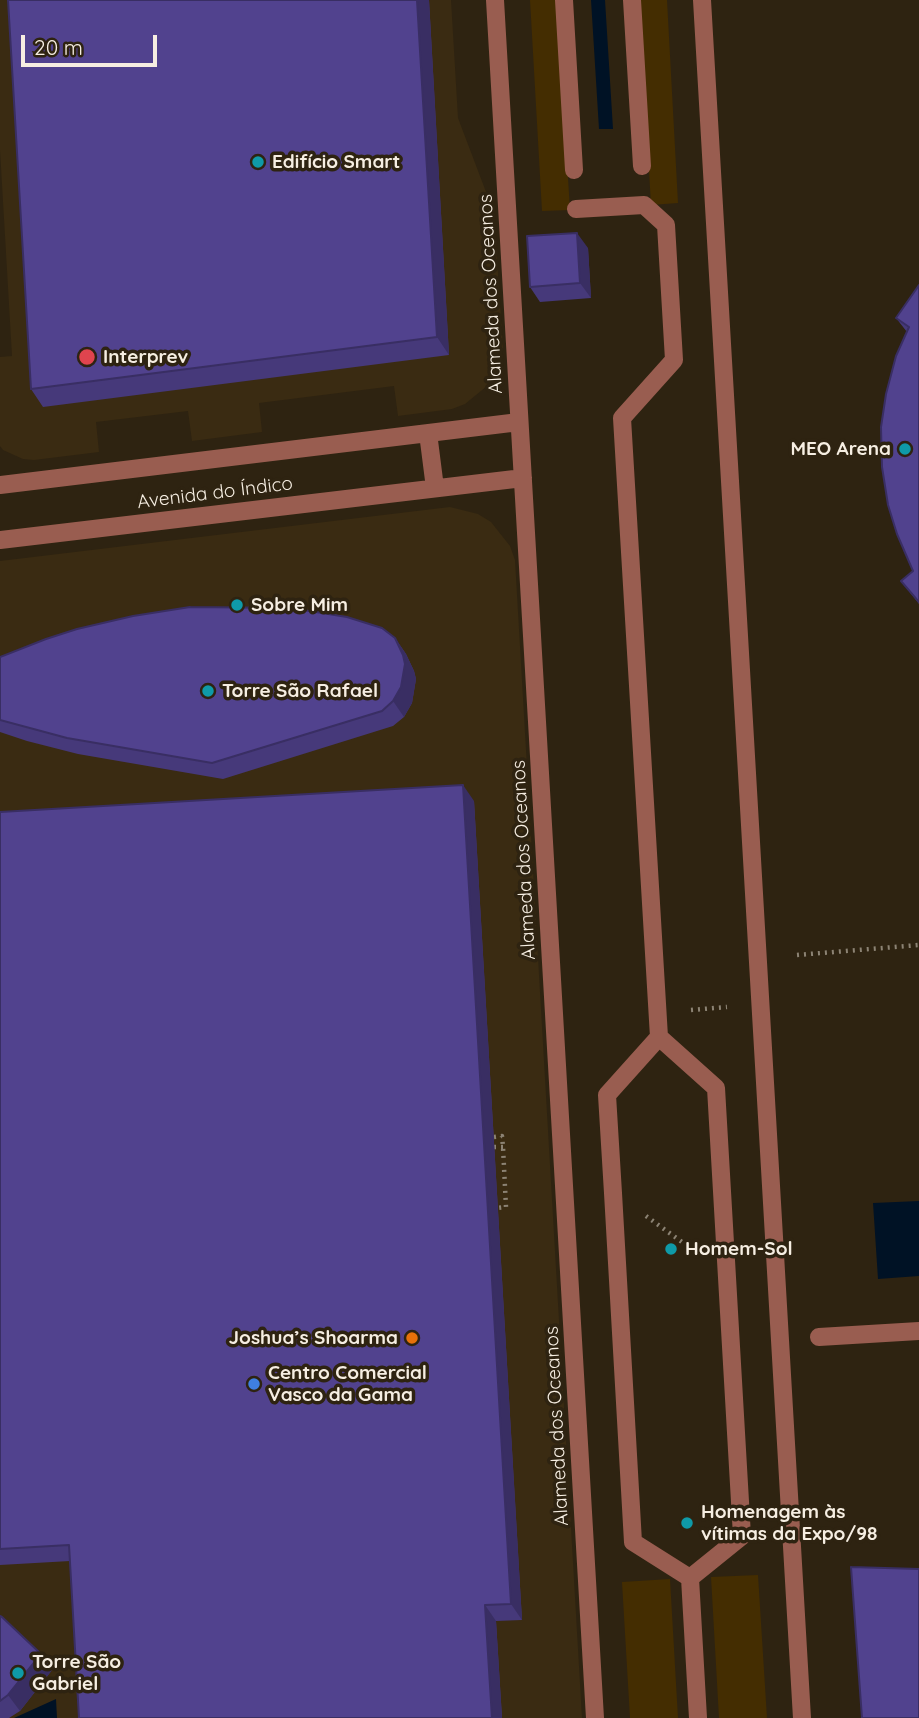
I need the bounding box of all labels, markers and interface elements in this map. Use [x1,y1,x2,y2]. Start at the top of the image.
scale bar [24,21,161,65]
text: 20 m [34,34,83,60]
place label: Edifício Smart [272,151,400,173]
marker: Edifício Smart [250,154,266,170]
street label: Alameda dos Oceanos [474,194,508,394]
place label: Interprev [103,346,188,368]
marker: Interprev [77,347,97,367]
place label: MEO Arena [790,438,891,460]
marker: MEO Arena [897,441,913,457]
street label: Avenida do Índico [136,472,294,514]
place label: Sobre Mim [251,594,348,616]
marker: Sobre Mim [229,597,245,613]
place label: Torre São Rafael [222,680,378,702]
marker: Torre São Rafael [200,683,216,699]
street label: Alameda dos Oceanos [507,760,541,960]
place label: Homem-Sol [685,1238,793,1260]
marker: Homem-Sol [663,1241,679,1257]
street label: Alameda dos Oceanos [540,1326,574,1526]
place label: Joshua’s Shoarma [229,1327,398,1349]
marker: Joshua’s Shoarma [404,1330,420,1346]
place label: Centro Comercial Vasco da Gama [268,1362,427,1406]
marker: Centro Comercial Vasco da Gama [246,1376,262,1392]
place label: Homenagem às vítimas da Expo/98 [701,1501,877,1545]
marker: Homenagem às vítimas da Expo/98 [679,1515,695,1531]
place label: Torre São Gabriel [32,1651,121,1695]
marker: Torre São Gabriel [10,1665,26,1681]

